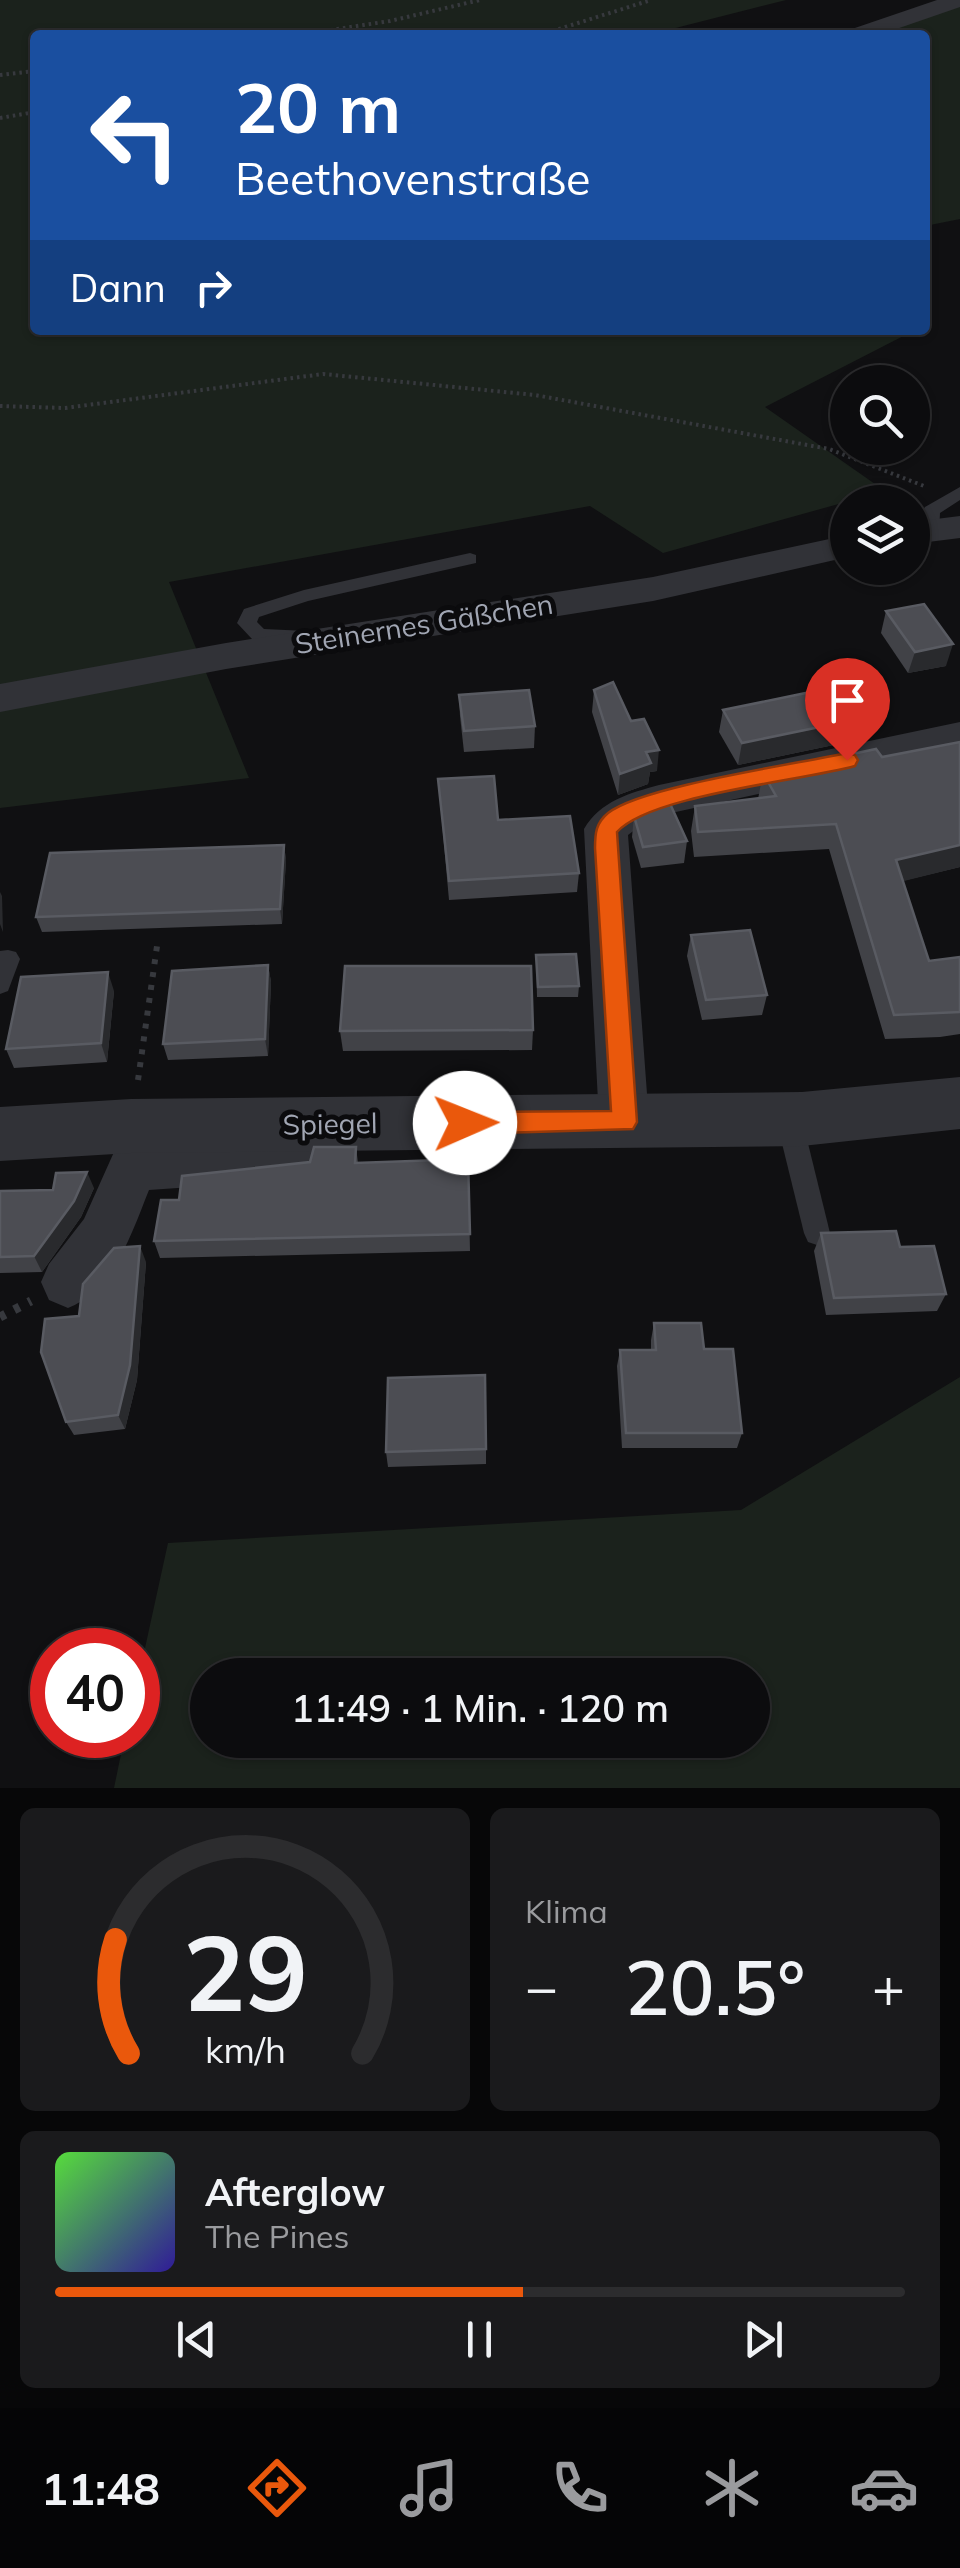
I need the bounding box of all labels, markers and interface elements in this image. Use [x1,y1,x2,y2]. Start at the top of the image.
text: 20 m [235,63,401,151]
icon: left [70,70,200,200]
text: Beethovenstraße [235,150,590,206]
icon: right [186,260,241,315]
text: Dann [70,264,166,312]
map controls [830,365,930,585]
button: search [830,365,930,465]
button: layers [830,485,930,585]
street label: Steinernes Gäßchen [293,586,555,661]
pin [805,658,890,761]
icon: arrive [820,673,875,728]
position arrow [413,1071,517,1175]
street label: Spiegel [282,1105,378,1142]
speed limit sign: 40 [30,1628,160,1758]
text: 11:49 · 1 Min. · 120 m [291,1684,669,1732]
text: Klima [525,1891,608,1931]
text: 29 [183,1906,307,2037]
text: 20.5° [625,1940,805,2034]
text: − [525,1952,558,2021]
text: + [872,1952,905,2021]
text: km/h [205,2027,285,2072]
text: Afterglow [205,2168,385,2216]
text: The Pines [205,2216,349,2256]
icon: previous [169,2312,224,2367]
icon: pause [452,2312,507,2367]
icon: next [736,2312,791,2367]
icon: directions [242,2453,312,2523]
icon: music [394,2453,464,2523]
icon: phone [545,2453,615,2523]
icon: climate [697,2453,767,2523]
icon: car [849,2453,919,2523]
text: 11:48 [41,2460,160,2516]

